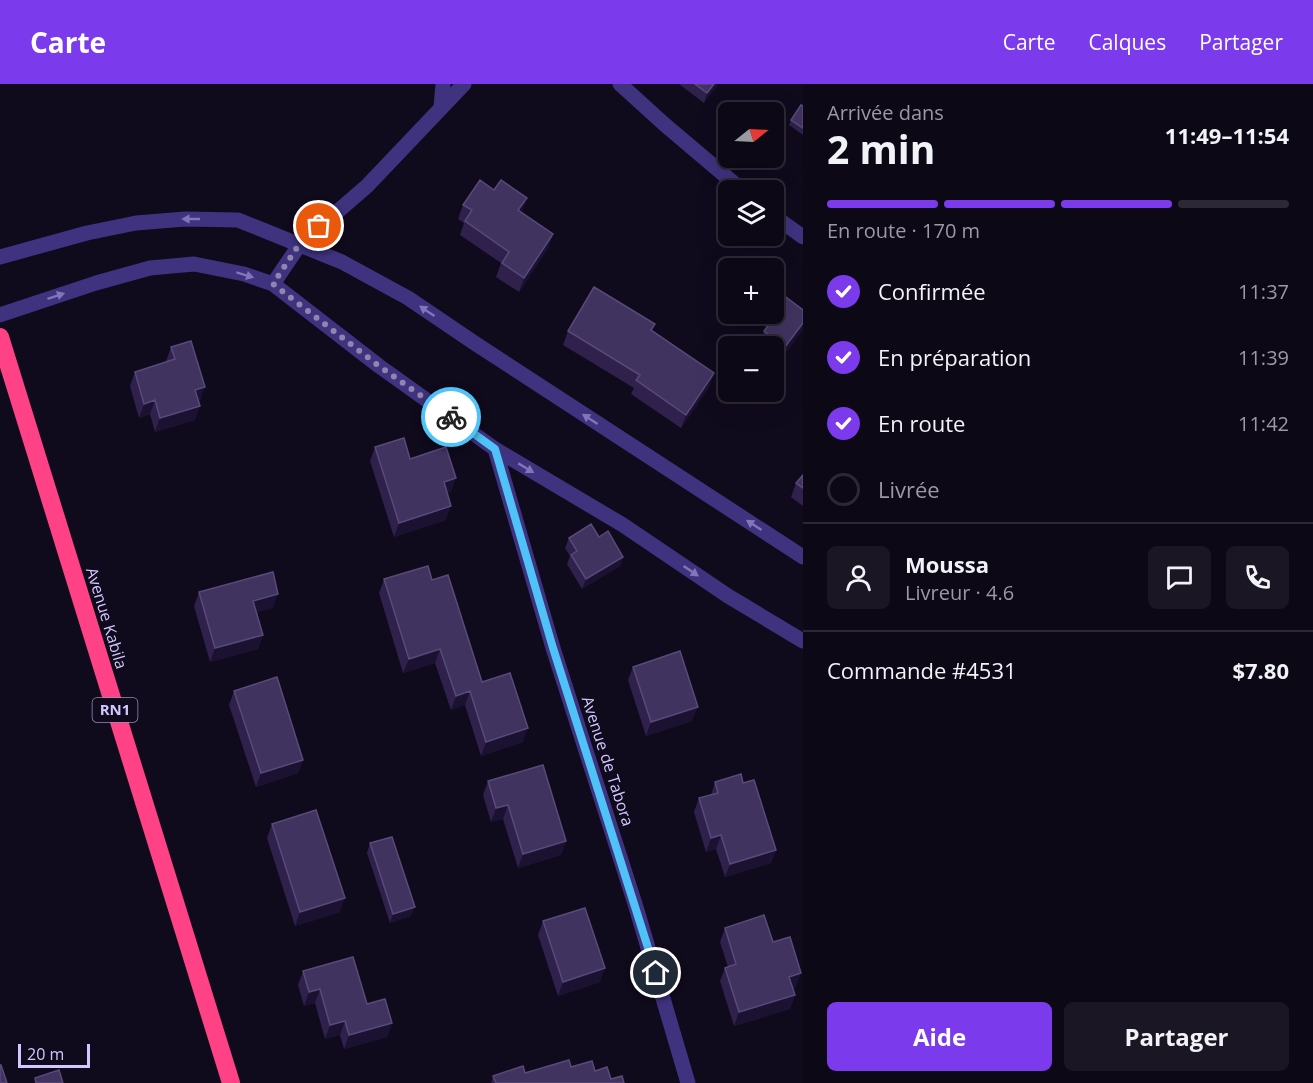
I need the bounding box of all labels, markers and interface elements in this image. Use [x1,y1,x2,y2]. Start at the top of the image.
text: Carte [30,23,106,61]
text: Carte [1003,28,1055,56]
text: Calques [1088,28,1166,56]
text: Partager [1199,28,1283,56]
text: Arrivée dans [827,99,944,126]
north arrow [718,102,784,168]
map controls [718,102,784,402]
text: 11:49–11:54 [1165,120,1289,150]
text: 2 min [827,122,935,175]
button: layers [718,180,784,246]
pin [293,200,344,251]
icon: bag [302,209,335,242]
one-way arrow [182,214,201,224]
text: En route · 170 m [827,217,980,244]
button: + [718,258,784,324]
one-way arrow [236,271,254,280]
icon: check [827,275,860,308]
text: Confirmée [878,276,986,306]
text: 11:37 [1238,278,1289,305]
one-way arrow [47,291,65,301]
one-way arrow [419,306,436,317]
button: − [718,336,784,402]
icon: check [827,341,860,374]
text: En préparation [878,342,1031,372]
text: 11:39 [1238,344,1289,371]
courier [421,387,481,447]
icon: bike [435,401,468,434]
icon: check [827,407,860,440]
text: En route [878,408,965,438]
text: 11:42 [1238,410,1289,437]
one-way arrow [582,414,598,425]
one-way arrow [518,462,534,473]
text: Livrée [878,474,940,504]
one-way arrow [745,520,762,531]
button: person [827,546,890,609]
button: chat [1148,546,1211,609]
button: phone [1226,546,1289,609]
text: Moussa [905,549,989,579]
street label: Avenue Kabila [81,564,133,672]
one-way arrow [683,565,699,576]
text: Livreur · 4.6 [905,579,1014,606]
text: Commande #4531 [827,655,1017,685]
text: $7.80 [1232,655,1289,685]
street label: Avenue de Tabora [577,693,639,829]
road number: RN1 [92,698,138,722]
pin [630,947,681,998]
icon: home [639,956,672,989]
button: Aide [827,1002,1052,1071]
button: Partager [1064,1002,1289,1071]
scale bar [18,1041,90,1068]
text: 20 m [27,1043,64,1065]

